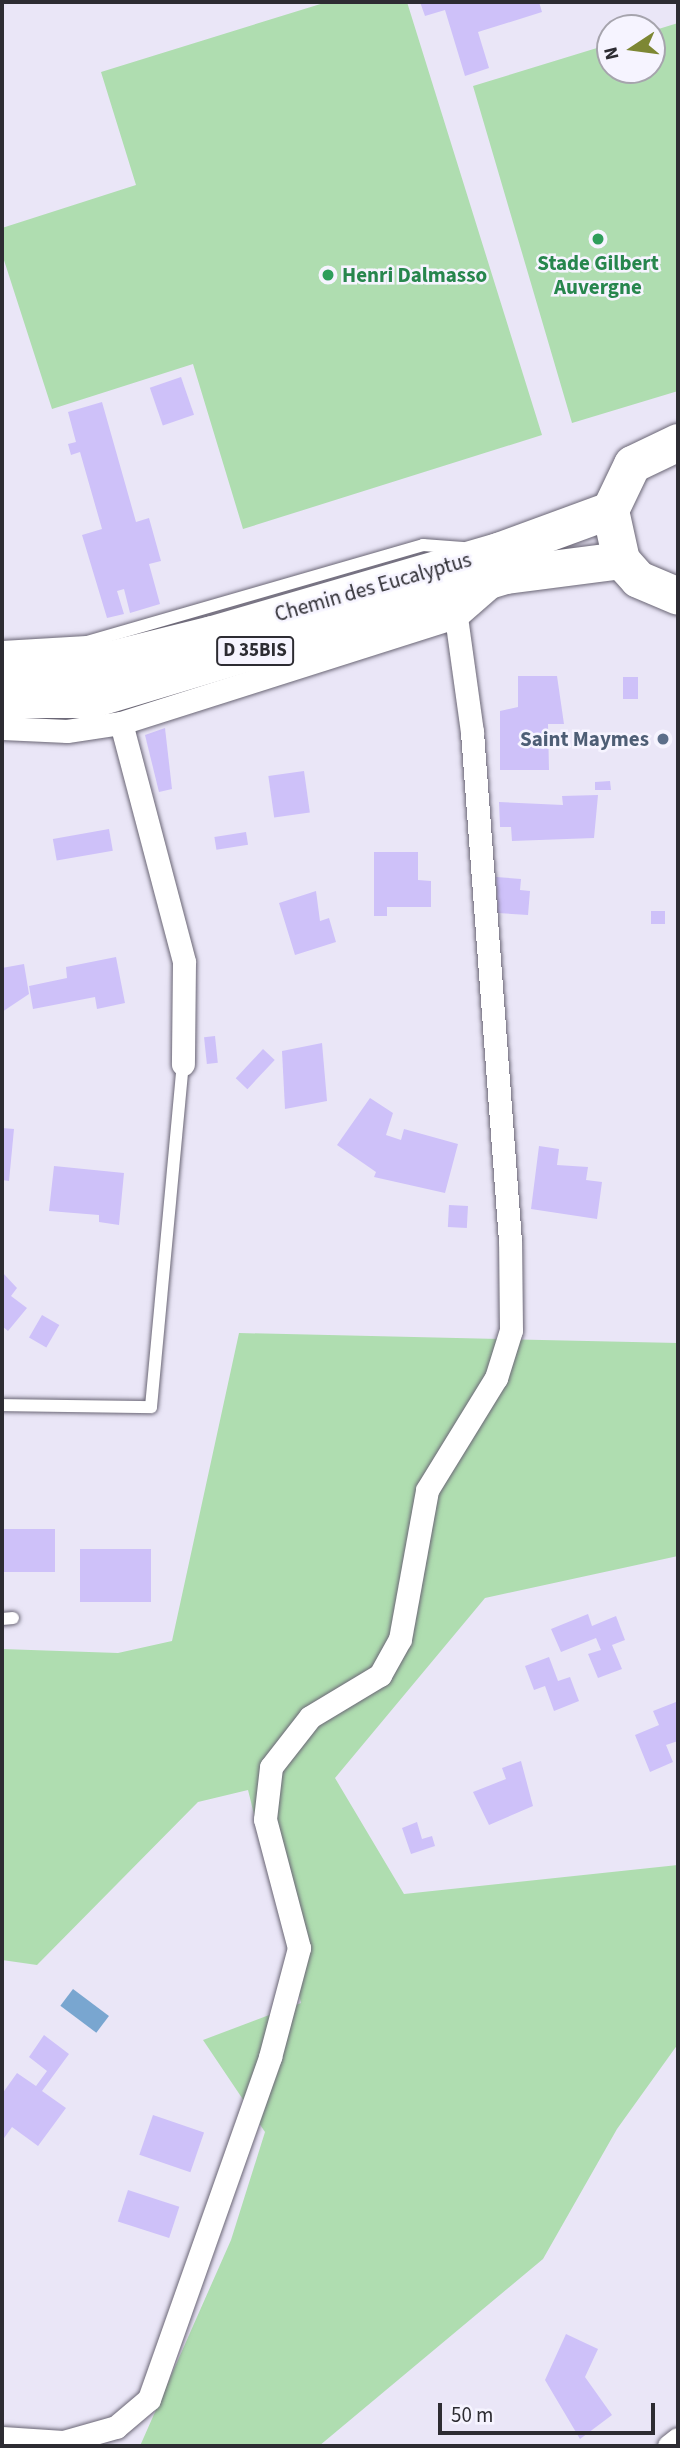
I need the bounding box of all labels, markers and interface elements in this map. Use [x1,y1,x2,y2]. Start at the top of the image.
north arrow [596,14,666,84]
text: N [597,44,627,63]
marker: Stade Gilbert Auvergne [590,231,606,247]
place label: Stade Gilbert Auvergne [537,250,659,300]
place label: Henri Dalmasso [342,262,487,288]
marker: Henri Dalmasso [320,267,336,283]
street label: Chemin des Eucalyptus [272,547,474,627]
road number: D 35BIS [215,636,295,666]
place label: Saint Maymes [520,726,649,752]
marker: Saint Maymes [655,731,671,747]
scale bar [442,2388,659,2432]
text: 50 m [451,2400,493,2430]

